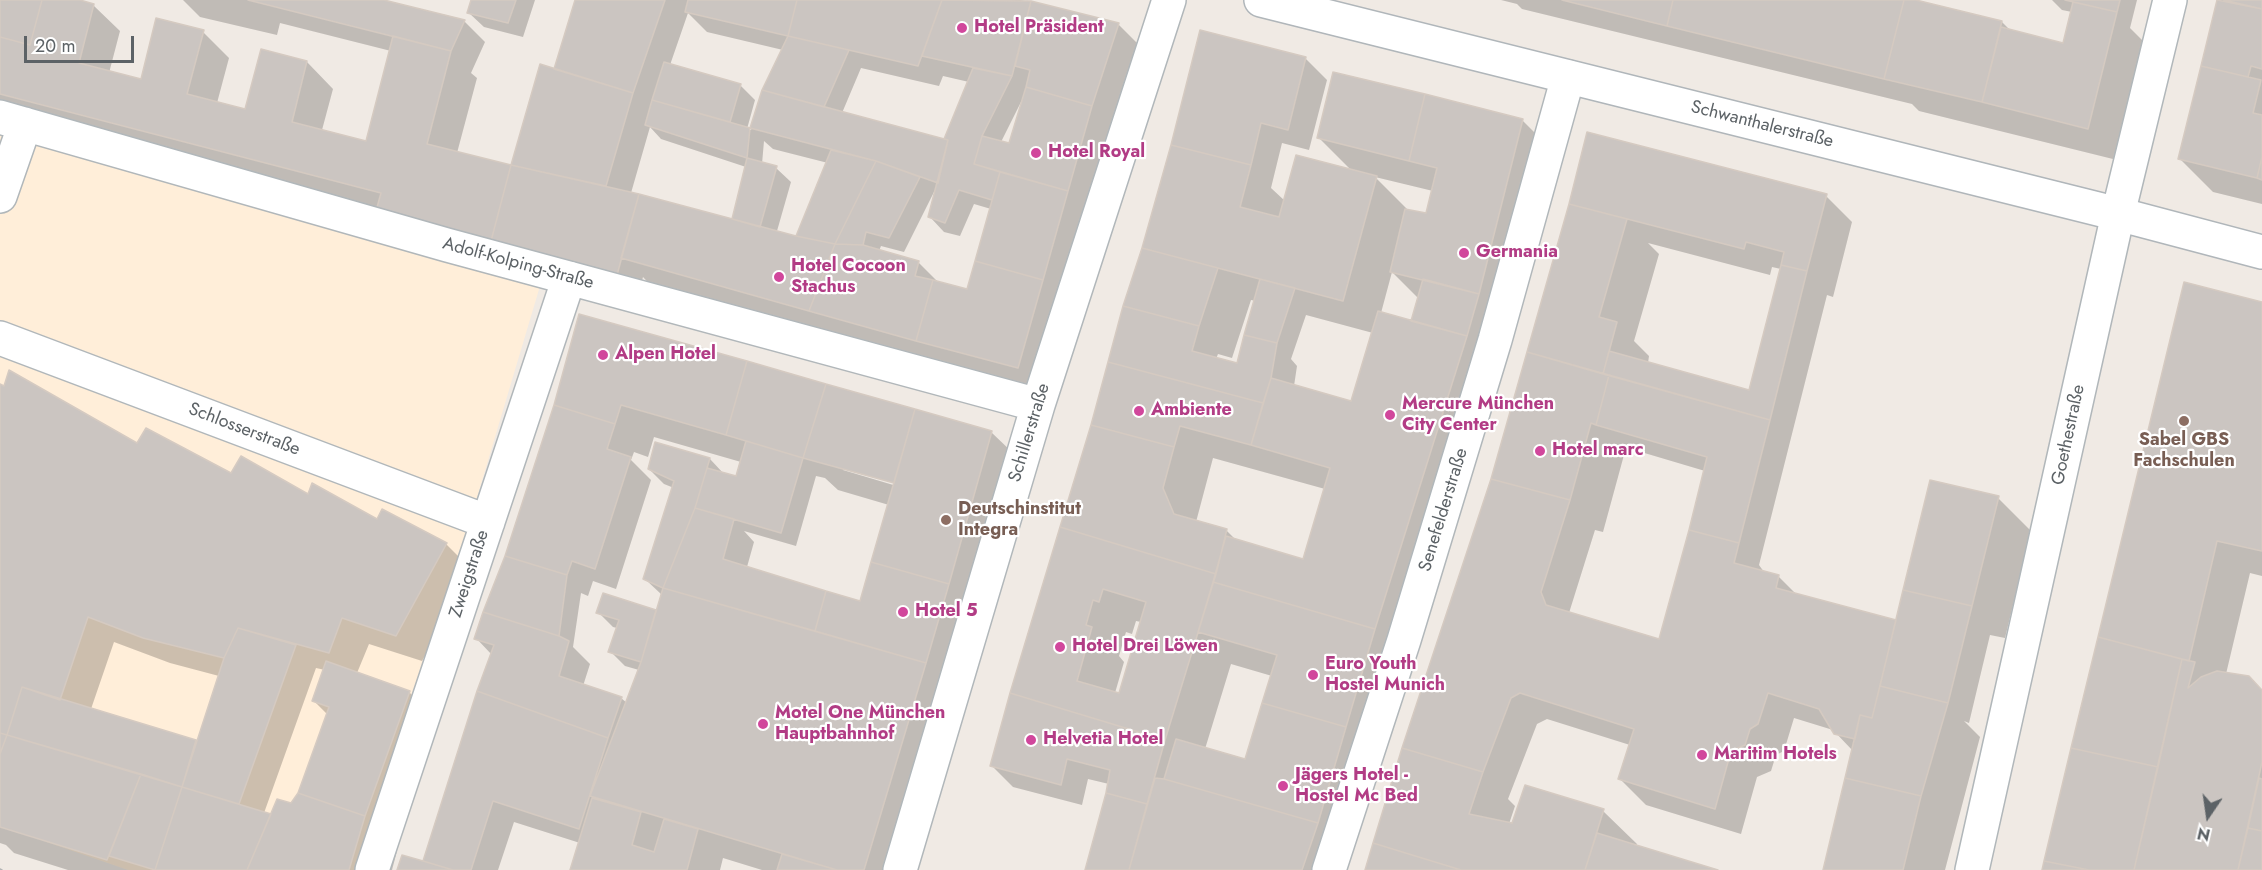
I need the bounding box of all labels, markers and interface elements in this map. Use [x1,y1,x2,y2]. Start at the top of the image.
place label: Hotel Präsident [974,17,1104,39]
marker: Hotel Präsident [955,21,969,35]
scale bar [27,24,136,62]
text: 20 m [35,33,75,59]
street label: Schwanthalerstraße [1689,97,1835,153]
place label: Hotel Royal [1048,142,1145,164]
marker: Hotel Royal [1029,146,1043,160]
street label: Adolf-Kolping-Straße [440,233,596,295]
place label: Germania [1476,242,1558,264]
marker: Germania [1457,246,1471,260]
place label: Hotel Cocoon Stachus [791,256,906,298]
marker: Hotel Cocoon Stachus [772,270,786,284]
place label: Alpen Hotel [615,344,716,366]
marker: Alpen Hotel [596,348,610,362]
street label: Schillerstraße [1005,381,1055,485]
street label: Goethestraße [2048,383,2090,487]
place label: Mercure München City Center [1402,394,1554,436]
street label: Schlosserstraße [185,399,303,461]
place label: Ambiente [1151,400,1232,422]
marker: Ambiente [1132,404,1146,418]
marker: Mercure München City Center [1383,408,1397,422]
marker: Sabel GBS Fachschulen [2177,414,2191,428]
place label: Sabel GBS Fachschulen [2133,430,2235,472]
place label: Hotel marc [1552,440,1644,462]
marker: Hotel marc [1533,444,1547,458]
street label: Senefelderstraße [1415,446,1473,574]
place label: Deutschinstitut Integra [958,499,1081,542]
marker: Deutschinstitut Integra [939,513,953,527]
street label: Zweigstraße [446,527,494,621]
place label: Hotel 5 [915,601,978,623]
marker: Hotel 5 [896,605,910,619]
place label: Hotel Drei Löwen [1072,636,1218,658]
marker: Hotel Drei Löwen [1053,640,1067,654]
place label: Euro Youth Hostel Munich [1325,654,1445,696]
marker: Euro Youth Hostel Munich [1306,668,1320,682]
place label: Motel One München Hauptbahnhof [775,703,945,746]
marker: Motel One München Hauptbahnhof [756,717,770,731]
place label: Helvetia Hotel [1043,729,1163,751]
marker: Helvetia Hotel [1024,733,1038,747]
place label: Maritim Hotels [1714,744,1837,766]
marker: Maritim Hotels [1695,748,1709,762]
place label: Jägers Hotel - Hostel Mc Bed [1295,765,1418,808]
marker: Jägers Hotel - Hostel Mc Bed [1276,779,1290,793]
north arrow [2178,786,2238,846]
text: N [2195,821,2213,847]

